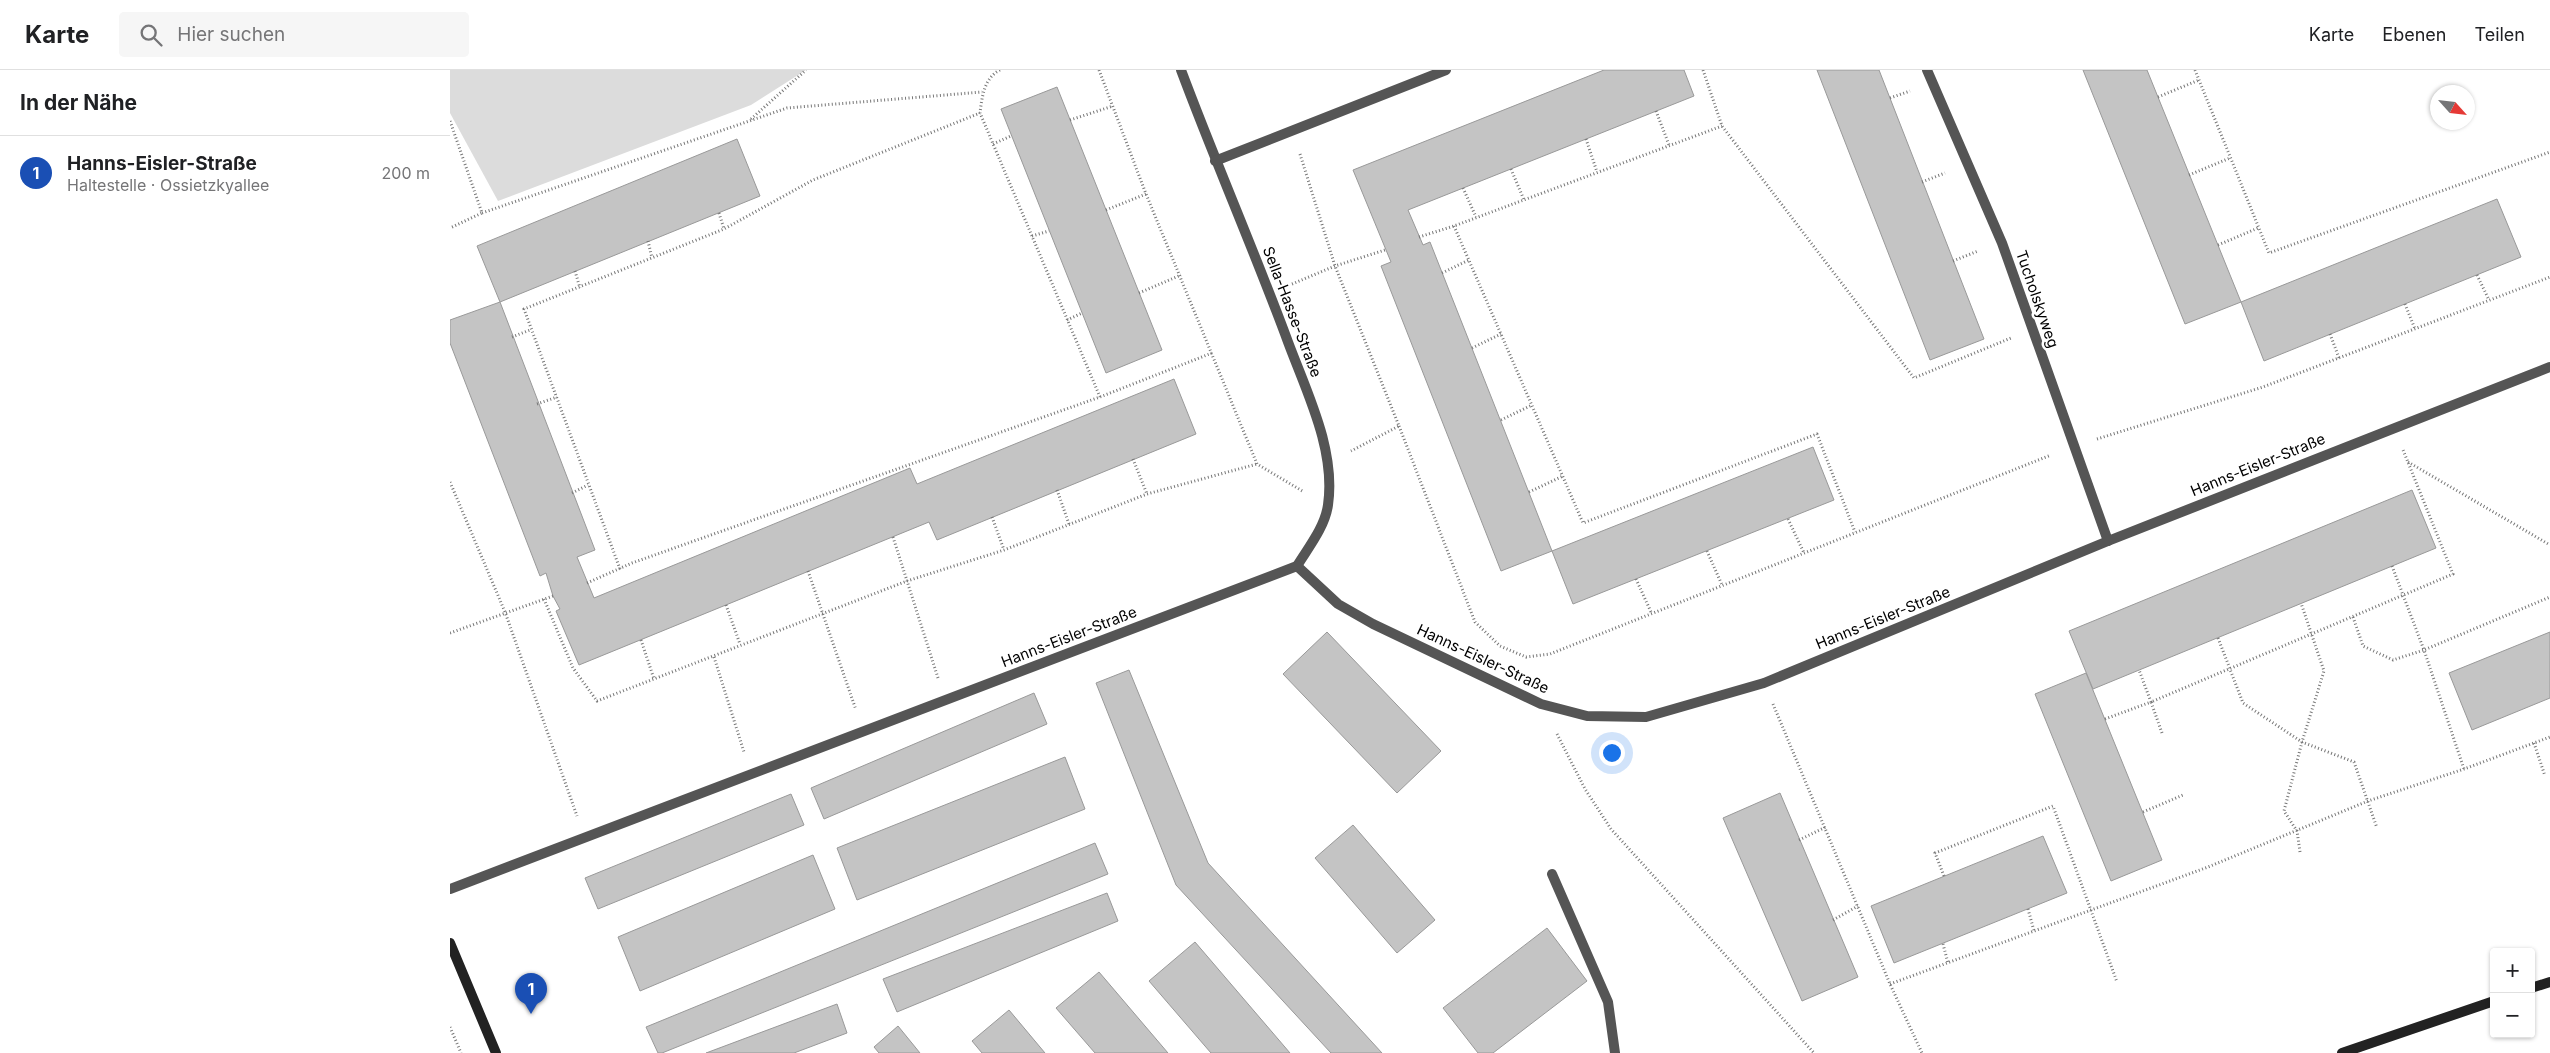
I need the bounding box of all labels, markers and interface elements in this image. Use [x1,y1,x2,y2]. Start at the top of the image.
search box [119,12,469,57]
text: Karte [25,20,89,49]
icon: search [137,21,165,49]
text: Hier suchen [177,23,285,46]
text: Karte [2309,24,2354,45]
text: Ebenen [2382,24,2446,45]
text: Teilen [2474,24,2525,45]
north arrow [2430,85,2475,130]
text: In der Nähe [20,90,137,115]
text: Hanns-Eisler-Straße [67,152,257,175]
text: 1 [33,163,39,183]
text: 200 m [382,163,430,183]
text: Haltestelle · Ossietzkyallee [67,175,269,195]
street label: Sella-Hasse-Straße [1259,244,1326,380]
street label: Tucholskyweg [2012,248,2063,350]
street label: Hanns-Eisler-Straße [2188,429,2328,500]
street label: Hanns-Eisler-Straße [1813,582,1953,653]
street label: Hanns-Eisler-Straße [998,602,1139,671]
street label: Hanns-Eisler-Straße [1414,620,1552,698]
your location [1599,740,1625,766]
map controls [2490,948,2535,1038]
button: + [2490,948,2535,993]
pin: 1 [515,973,547,1014]
button: − [2490,993,2535,1038]

